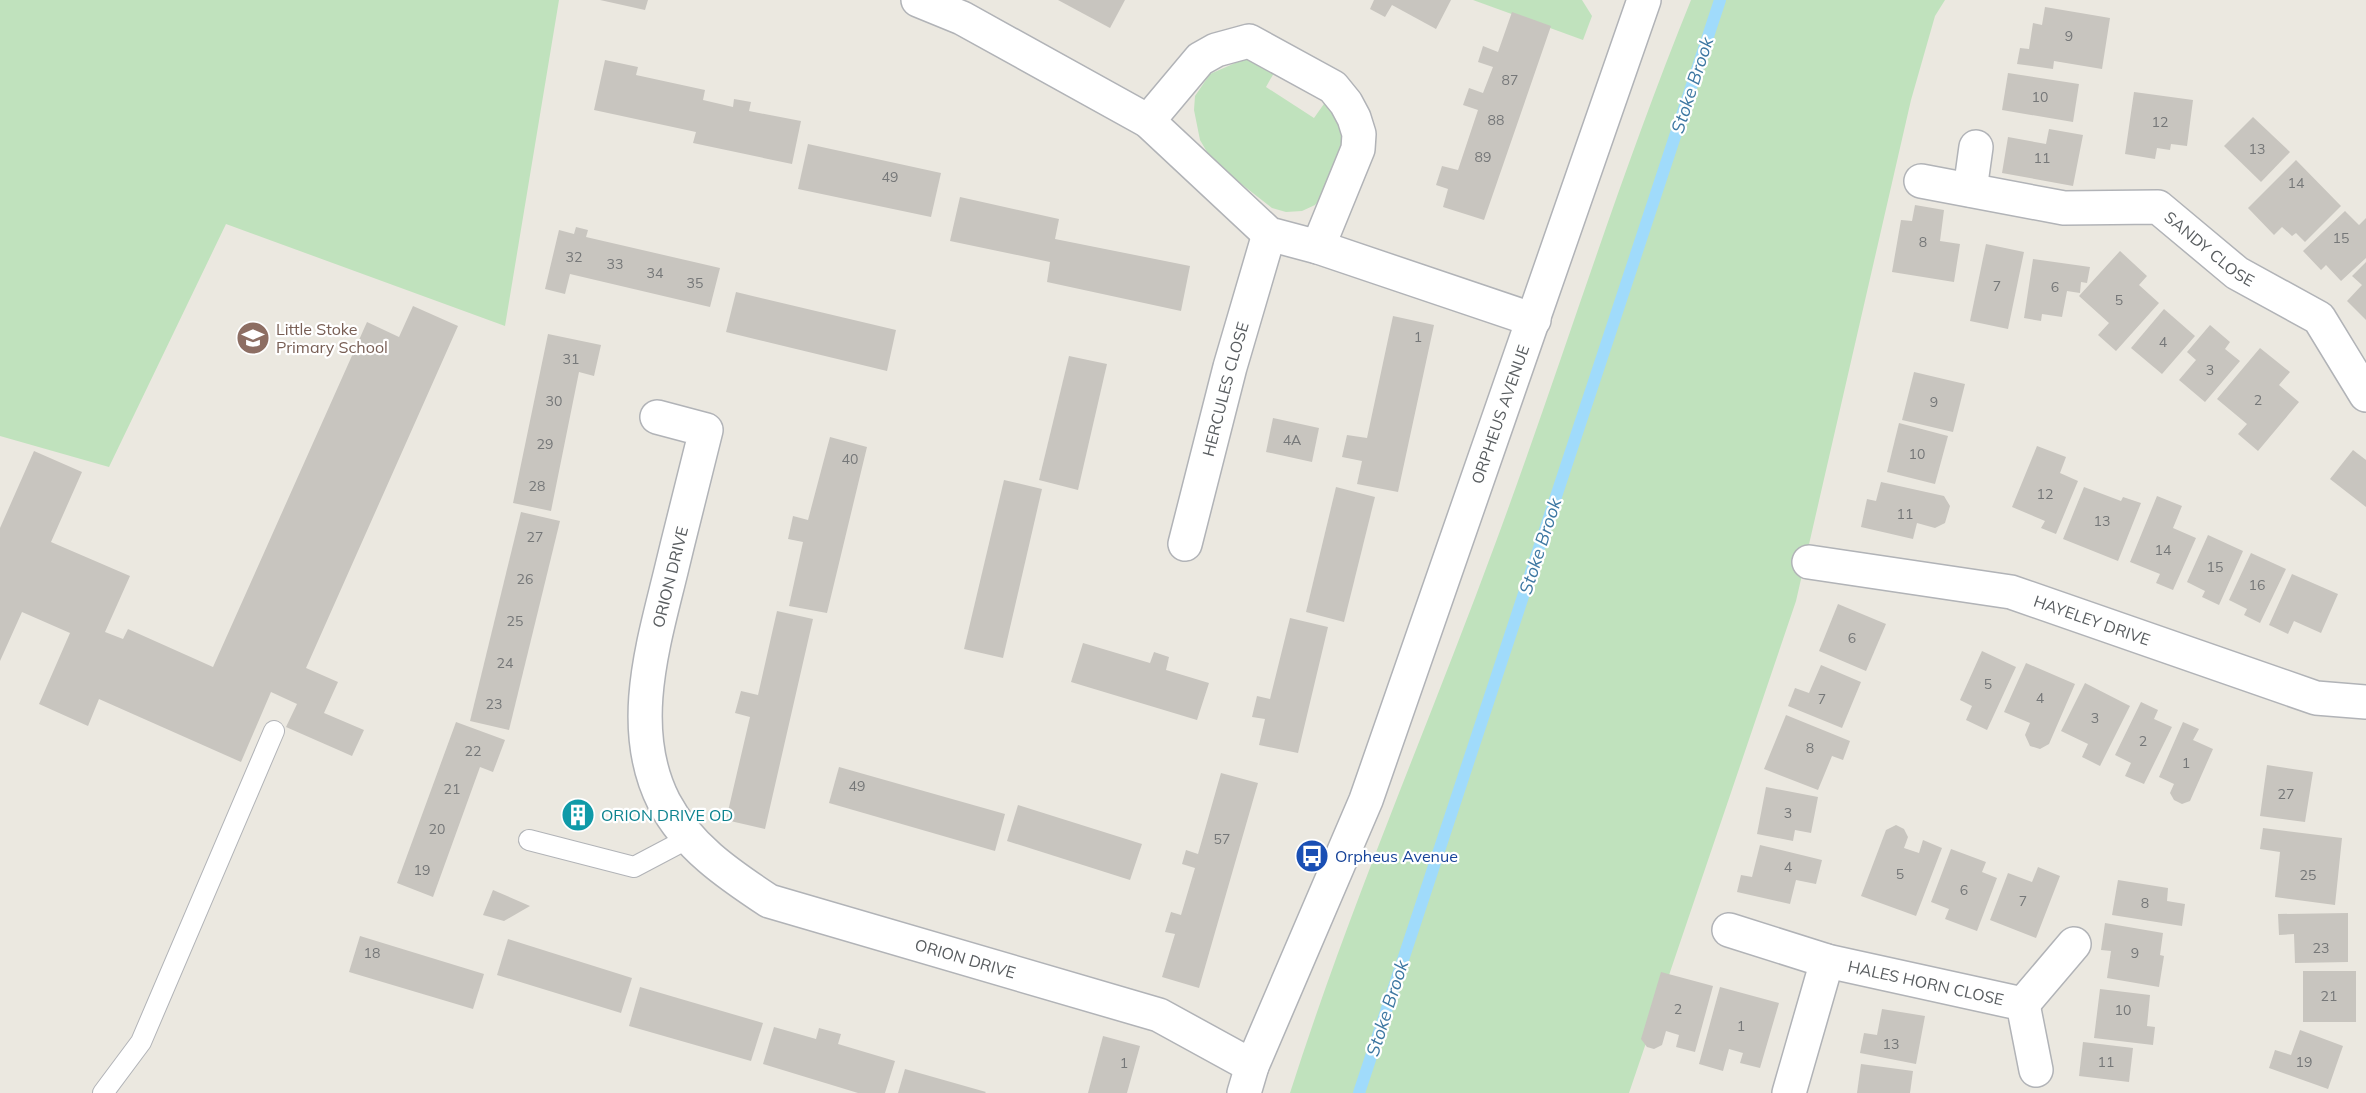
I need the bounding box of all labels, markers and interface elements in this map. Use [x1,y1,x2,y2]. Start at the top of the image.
house number: 9 [2065,27,2073,45]
water label: Stoke Brook [1666,33,1719,136]
house number: 87 [1502,71,1518,89]
house number: 10 [2032,88,2048,106]
house number: 88 [1488,111,1504,129]
house number: 12 [2152,113,2168,131]
house number: 13 [2249,140,2265,158]
house number: 89 [1475,148,1491,166]
house number: 11 [2034,149,2050,167]
house number: 49 [882,168,898,186]
house number: 14 [2288,174,2305,192]
street label: SANDY CLOSE [2161,207,2258,291]
house number: 15 [2333,229,2349,247]
house number: 8 [1919,233,1927,251]
house number: 32 [566,248,582,266]
house number: 33 [607,255,623,273]
house number: 34 [647,264,664,282]
house number: 35 [687,274,703,292]
house number: 7 [1993,277,2001,295]
house number: 6 [2051,278,2059,296]
house number: 5 [2115,291,2123,309]
place label: Little Stoke Primary School [276,319,388,357]
school or university icon: Little Stoke Primary School [235,320,271,356]
street label: HERCULES CLOSE [1198,320,1253,458]
house number: 1 [1414,328,1422,346]
house number: 4 [2159,333,2168,351]
street label: ORPHEUS AVENUE [1467,342,1533,486]
house number: 31 [563,350,579,368]
house number: 3 [2206,361,2214,379]
house number: 2 [2254,391,2262,409]
house number: 30 [546,392,562,410]
house number: 9 [1930,393,1938,411]
house number: 4A [1283,431,1302,449]
house number: 29 [537,435,553,453]
house number: 10 [1909,445,1925,463]
house number: 40 [842,450,858,468]
house number: 28 [529,477,545,495]
house number: 12 [2037,485,2053,503]
water label: Stoke Brook [1514,494,1567,597]
house number: 11 [1897,505,1913,523]
house number: 13 [2094,512,2110,530]
street label: ORION DRIVE [648,524,692,630]
house number: 27 [527,528,543,546]
house number: 14 [2155,541,2172,559]
house number: 15 [2207,558,2223,576]
house number: 26 [517,570,533,588]
house number: 16 [2249,576,2265,594]
street label: HAYELEY DRIVE [2031,591,2153,650]
house number: 25 [507,612,523,630]
house number: 6 [1848,629,1856,647]
house number: 24 [497,654,514,672]
house number: 5 [1984,675,1992,693]
house number: 4 [2036,689,2045,707]
house number: 7 [1818,690,1826,708]
house number: 23 [486,695,502,713]
house number: 3 [2091,709,2099,727]
house number: 2 [2139,732,2147,750]
house number: 8 [1806,739,1814,757]
house number: 22 [465,742,481,760]
house number: 1 [2182,754,2190,772]
house number: 49 [849,777,865,795]
house number: 21 [444,780,460,798]
house number: 27 [2278,785,2294,803]
building icon: ORION DRIVE OD [560,797,596,833]
house number: 3 [1784,804,1792,822]
place label: ORION DRIVE OD [601,805,733,825]
house number: 20 [429,820,445,838]
house number: 57 [1214,830,1230,848]
bus stop icon: Orpheus Avenue [1294,838,1330,874]
place label: Orpheus Avenue [1335,846,1458,866]
house number: 4 [1784,858,1793,876]
house number: 19 [414,861,430,879]
house number: 5 [1896,865,1904,883]
house number: 25 [2300,866,2316,884]
house number: 6 [1960,881,1968,899]
house number: 7 [2019,892,2027,910]
house number: 8 [2141,894,2149,912]
street label: ORION DRIVE [913,934,1018,983]
house number: 23 [2313,939,2329,957]
house number: 18 [364,944,380,962]
house number: 9 [2131,944,2139,962]
water label: Stoke Brook [1361,956,1414,1059]
street label: HALES HORN CLOSE [1846,956,2006,1009]
house number: 21 [2321,987,2337,1005]
house number: 2 [1674,1000,1682,1018]
house number: 10 [2115,1001,2131,1019]
house number: 1 [1737,1017,1745,1035]
house number: 13 [1883,1035,1899,1053]
house number: 11 [2098,1053,2114,1071]
house number: 19 [2296,1053,2312,1071]
house number: 1 [1120,1054,1128,1072]

